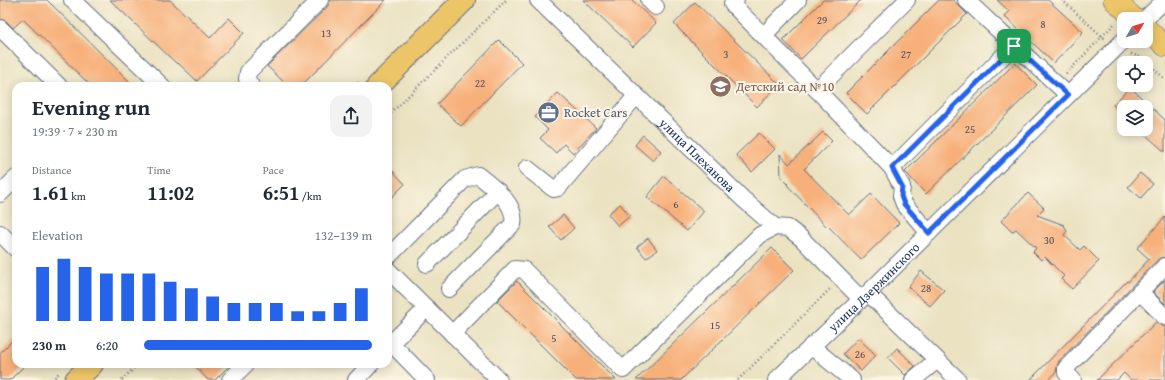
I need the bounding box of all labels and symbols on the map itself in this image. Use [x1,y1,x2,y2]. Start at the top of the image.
house number: 29 [817,12,827,28]
north arrow [1117,12,1153,48]
house number: 8 [1040,16,1046,32]
house number: 13 [321,25,331,41]
pin [997,29,1031,63]
house number: 3 [723,46,729,62]
house number: 27 [901,46,911,62]
school or university icon: Детский сад №10 [707,73,733,99]
house number: 22 [475,75,485,91]
place label: Детский сад №10 [735,77,834,96]
office icon: Rocket Cars [535,99,561,125]
place label: Rocket Cars [564,103,627,122]
street label: улица Плеханова [654,113,740,197]
house number: 25 [965,121,975,137]
house number: 6 [673,196,679,212]
house number: 30 [1044,232,1054,248]
street label: улица Дзержинского [823,238,924,337]
house number: 28 [921,280,931,296]
house number: 15 [710,317,720,333]
house number: 5 [551,330,557,346]
house number: 26 [855,346,865,362]

